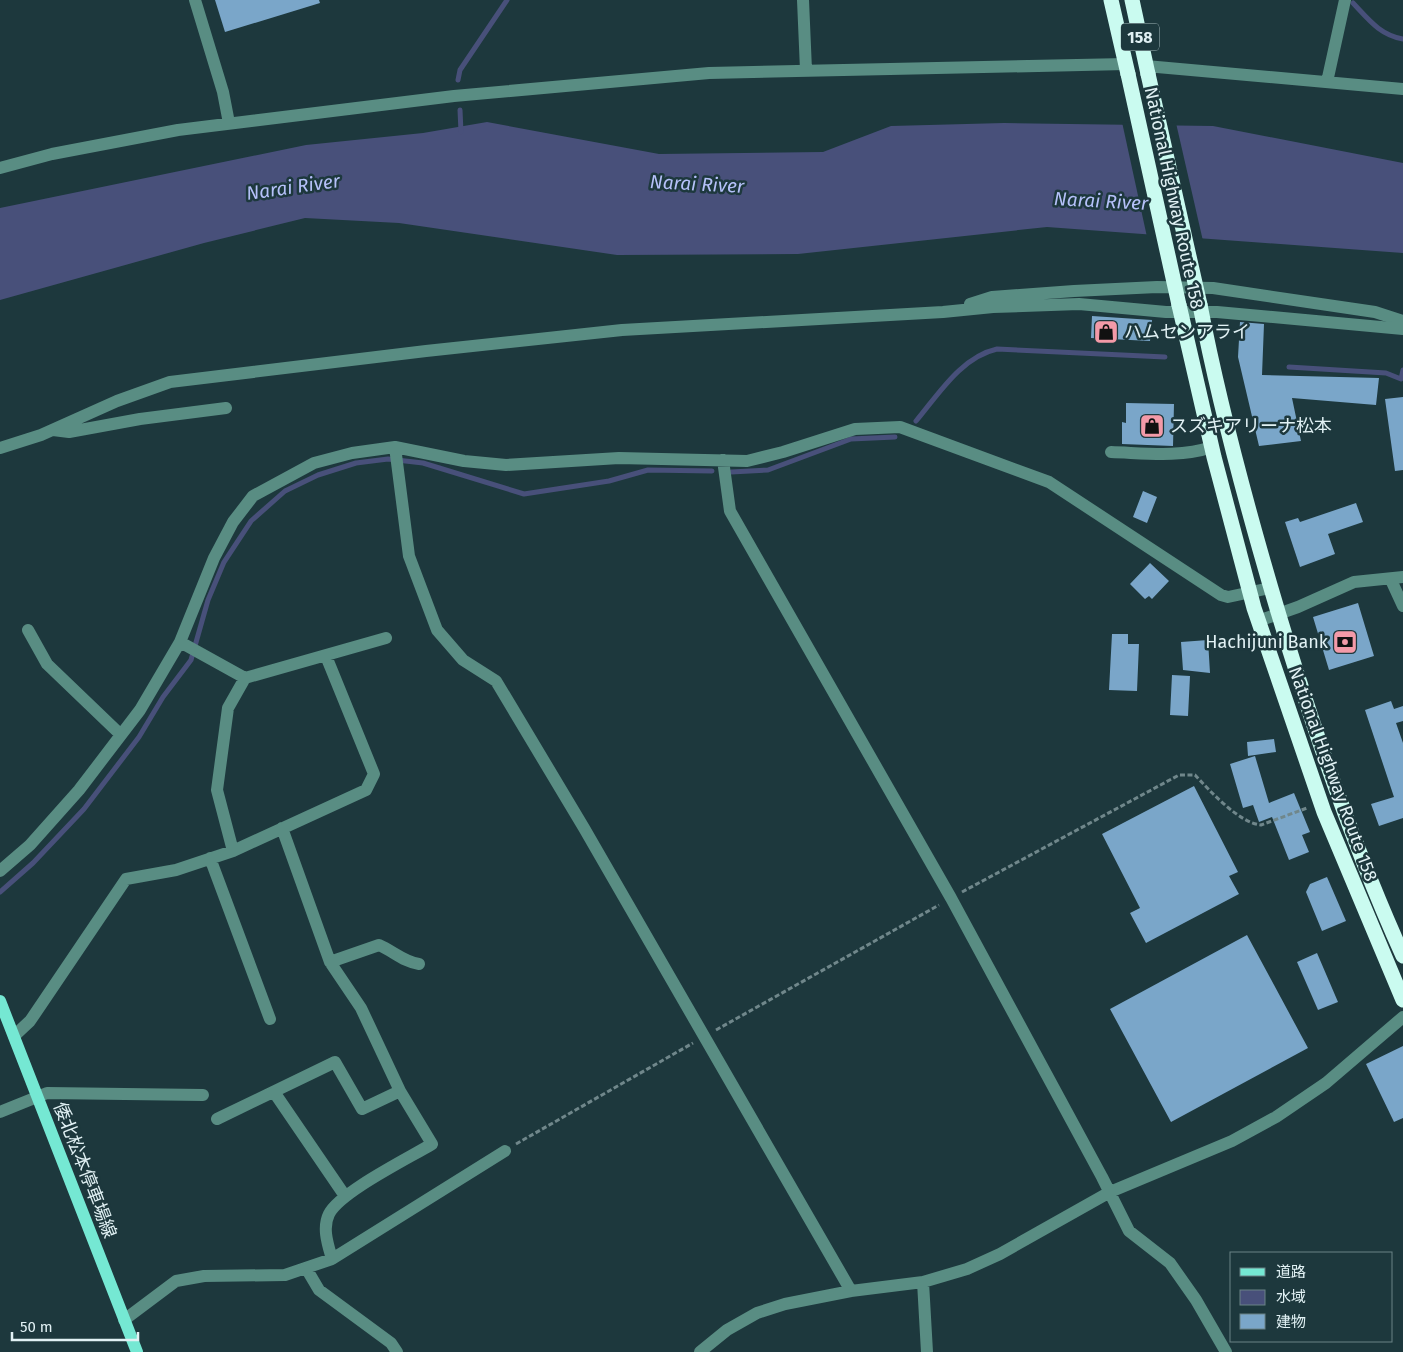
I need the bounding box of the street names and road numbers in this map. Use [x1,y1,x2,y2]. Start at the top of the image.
road number: 158 [1121,24,1159,51]
street label: National Highway Route 158 [1140,85,1208,311]
street label: National Highway Route 158 [1284,664,1382,884]
street label: 倭北松本停車場線 [49,1099,121,1241]

